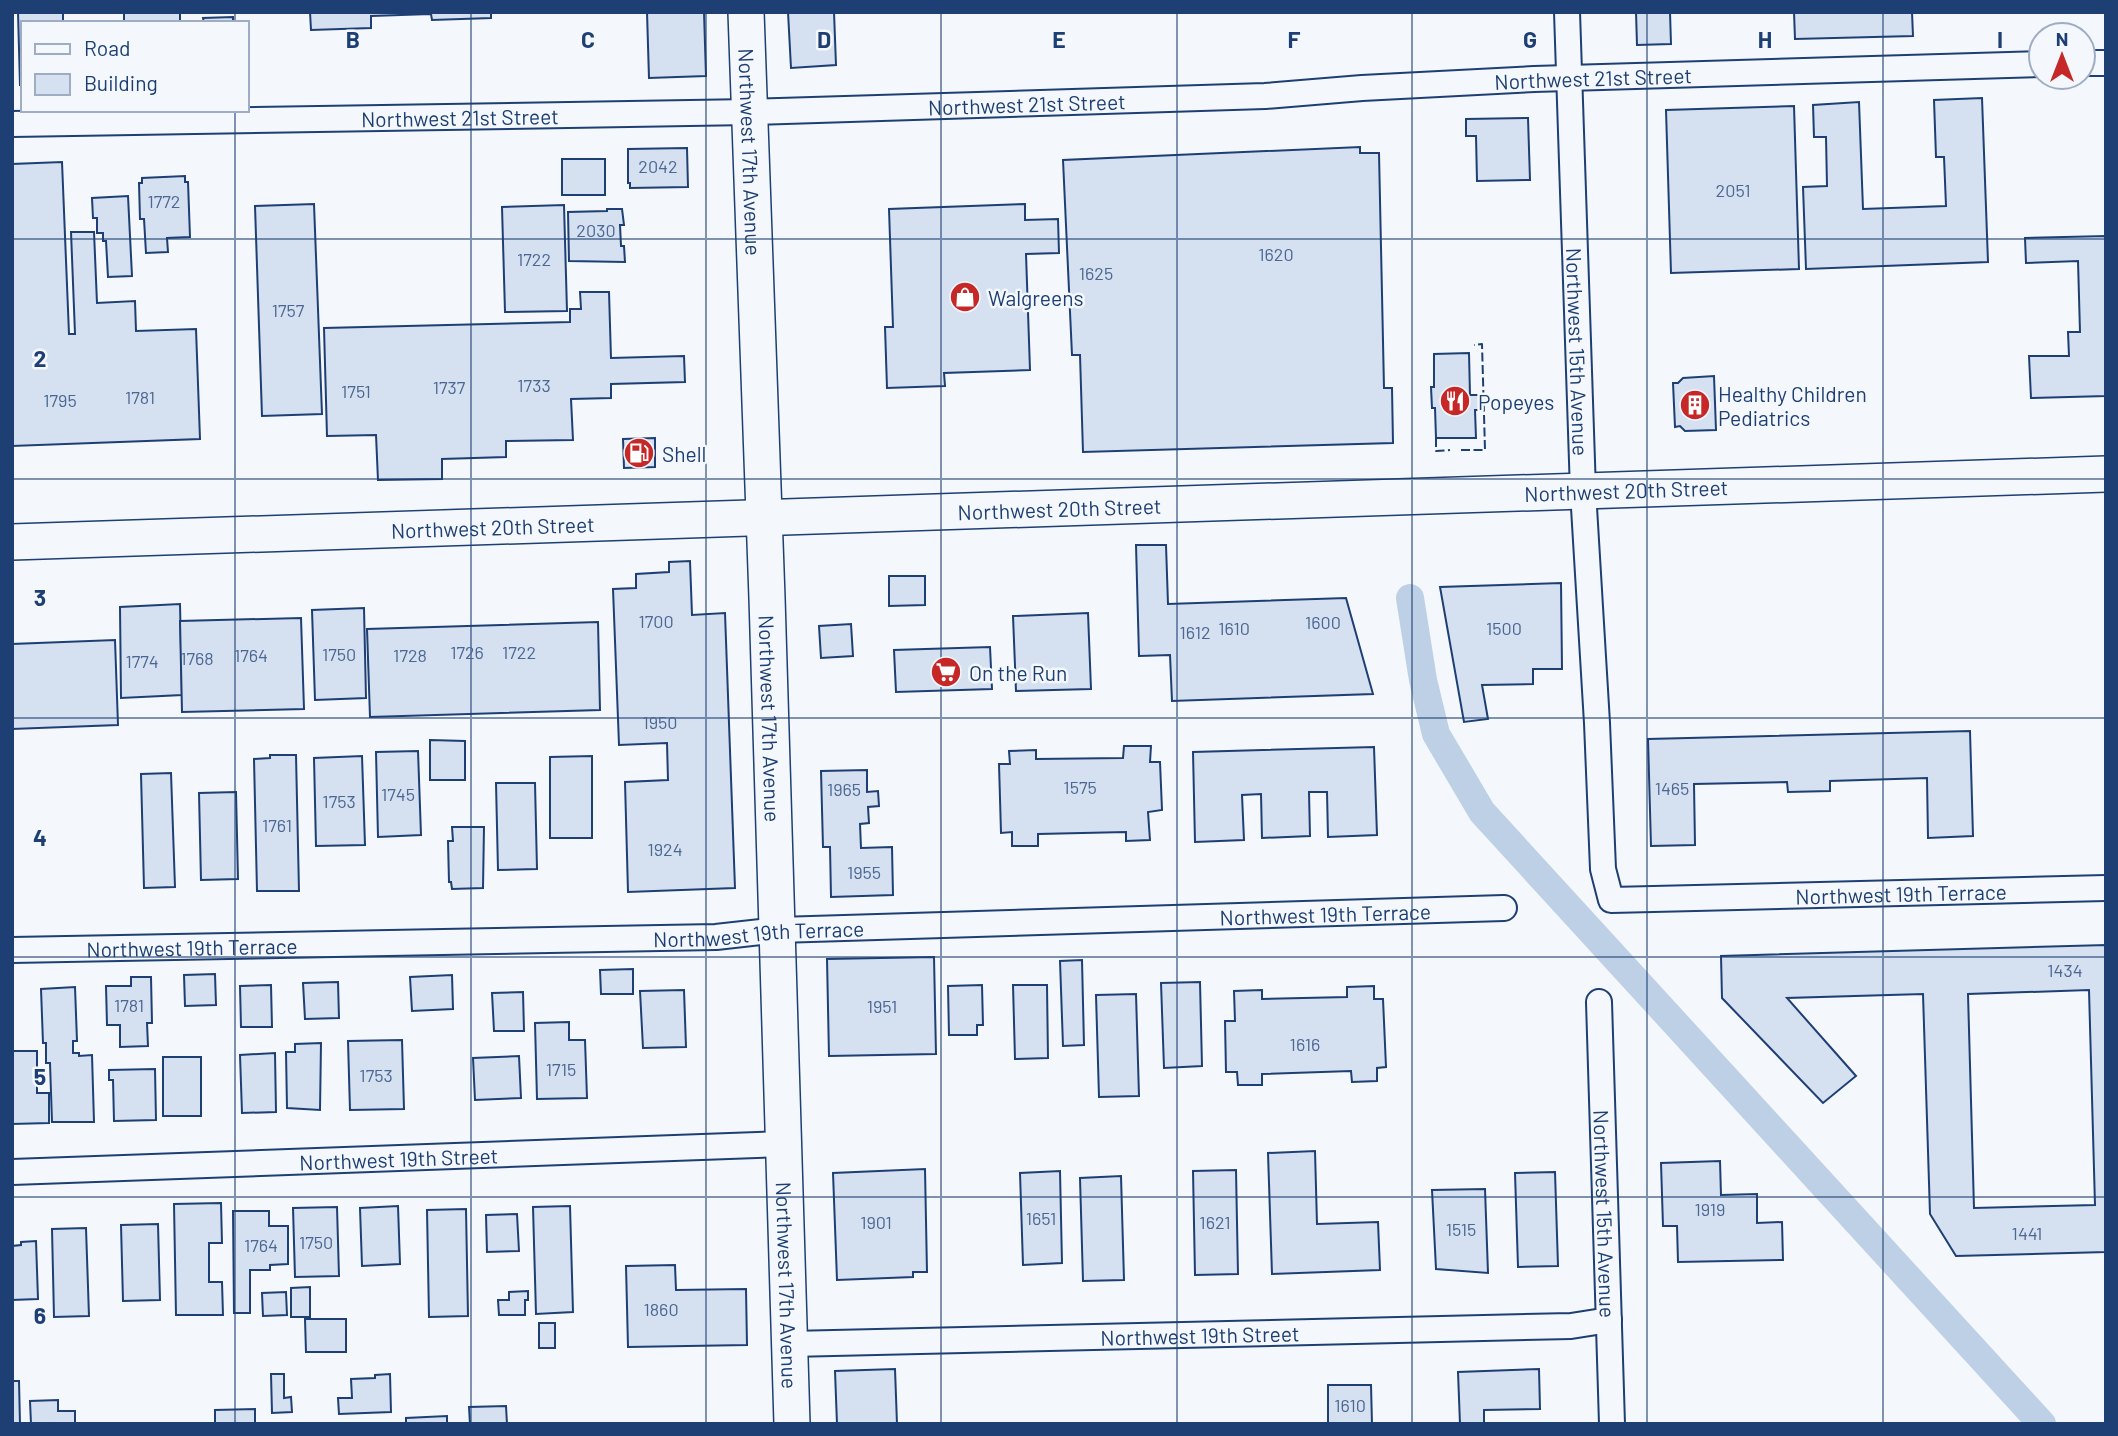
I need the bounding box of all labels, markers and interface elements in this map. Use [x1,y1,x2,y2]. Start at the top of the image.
legend [21,21,248,112]
north arrow [2027,21,2097,91]
text: B [346,25,360,53]
text: C [581,25,595,53]
text: D [817,25,831,53]
text: E [1052,25,1066,53]
text: F [1288,25,1301,53]
text: G [1523,25,1537,53]
text: H [1758,25,1772,53]
text: I [1997,25,2003,53]
text: N [2056,27,2068,50]
text: Road [84,35,130,60]
street label: Northwest 17th Avenue [735,48,767,256]
street label: Northwest 21st Street [1494,62,1692,94]
text: Building [84,70,158,95]
street label: Northwest 21st Street [928,88,1126,119]
street label: Northwest 21st Street [361,103,559,131]
house number: 2042 [638,155,678,177]
house number: 2051 [1716,179,1750,201]
house number: 1772 [148,190,180,212]
house number: 2030 [576,219,616,241]
house number: 1620 [1258,243,1294,265]
street label: Northwest 15th Avenue [1562,247,1594,456]
house number: 1722 [517,248,551,270]
house number: 1625 [1079,262,1113,284]
shop icon: Walgreens [948,280,982,314]
place label: Walgreens [988,285,1084,310]
house number: 1757 [272,299,305,321]
text: 2 [34,344,46,372]
house number: 1733 [517,374,551,396]
house number: 1737 [433,376,466,398]
house number: 1751 [341,380,371,402]
place label: Healthy Children Pediatrics [1718,381,1867,430]
restaurant icon: Popeyes [1438,384,1472,418]
house number: 1781 [125,386,155,408]
building icon: Healthy Children Pediatrics [1678,388,1712,422]
house number: 1795 [43,389,77,411]
place label: Popeyes [1478,389,1554,414]
fuel station icon: Shell [622,436,656,470]
place label: Shell [662,441,706,466]
street label: Northwest 20th Street [1524,474,1728,505]
street label: Northwest 20th Street [957,492,1162,524]
street label: Northwest 20th Street [390,511,595,542]
text: 3 [34,583,46,611]
house number: 1700 [638,610,674,632]
house number: 1600 [1305,611,1341,633]
street label: Northwest 17th Avenue [755,615,786,823]
house number: 1610 [1218,617,1250,639]
house number: 1500 [1486,617,1522,639]
house number: 1612 [1179,621,1211,643]
house number: 1726 [450,641,484,663]
house number: 1722 [502,641,536,663]
house number: 1750 [322,643,356,665]
house number: 1764 [234,644,268,666]
house number: 1728 [393,644,427,666]
house number: 1768 [180,647,214,669]
house number: 1774 [125,650,159,672]
supermarket icon: On the Run [929,655,963,689]
place label: On the Run [969,660,1067,685]
house number: 1950 [642,711,678,733]
house number: 1575 [1063,776,1097,798]
house number: 1465 [1655,777,1689,799]
house number: 1965 [827,778,861,800]
house number: 1745 [381,783,415,805]
house number: 1753 [322,790,356,812]
house number: 1761 [262,814,292,836]
text: 4 [33,823,47,851]
house number: 1924 [647,838,683,860]
house number: 1955 [847,861,881,883]
street label: Northwest 19th Terrace [1795,878,2007,908]
street label: Northwest 19th Terrace [1219,898,1431,929]
street label: Northwest 19th Terrace [653,915,865,951]
street label: Northwest 19th Terrace [86,932,298,961]
house number: 1434 [2047,959,2083,981]
house number: 1781 [114,994,144,1016]
house number: 1951 [867,995,897,1017]
house number: 1616 [1290,1033,1320,1055]
house number: 1715 [546,1058,576,1080]
text: 5 [34,1062,46,1090]
house number: 1753 [359,1064,393,1086]
street label: Northwest 15th Avenue [1590,1109,1621,1318]
street label: Northwest 19th Street [299,1142,499,1174]
street label: Northwest 17th Avenue [772,1181,803,1389]
house number: 1919 [1695,1198,1726,1220]
house number: 1651 [1026,1207,1056,1229]
house number: 1901 [860,1211,892,1233]
house number: 1621 [1199,1211,1231,1233]
house number: 1515 [1446,1218,1476,1240]
house number: 1441 [2012,1222,2042,1244]
house number: 1750 [299,1231,333,1253]
house number: 1764 [244,1234,278,1256]
house number: 1860 [643,1298,679,1320]
text: 6 [34,1301,46,1329]
street label: Northwest 19th Street [1100,1320,1300,1349]
house number: 1610 [1334,1394,1366,1416]

